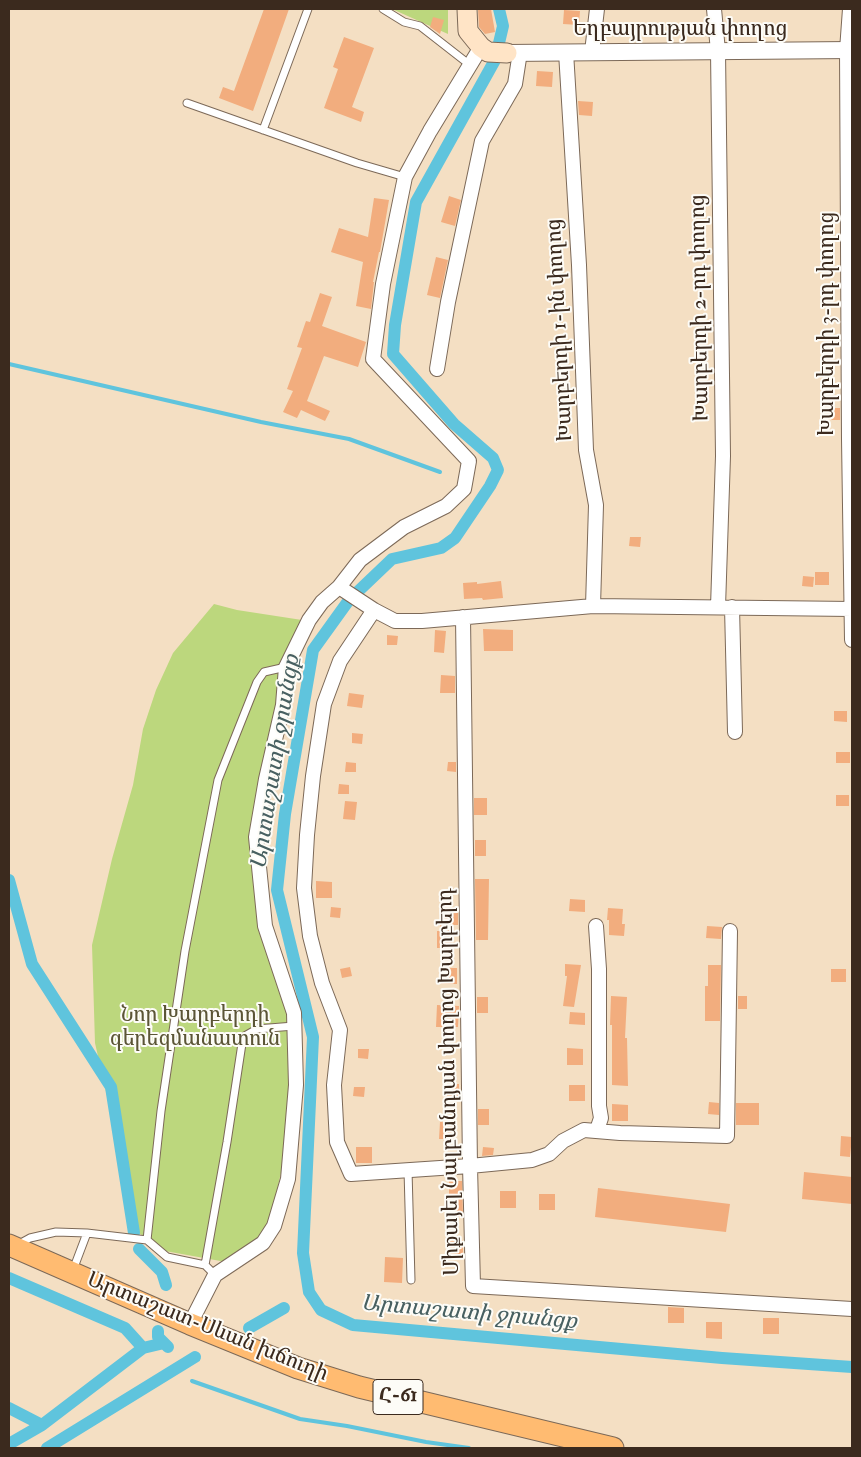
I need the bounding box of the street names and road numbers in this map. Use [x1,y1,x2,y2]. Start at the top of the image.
street label: Եղբայրության փողոց [573,17,787,43]
street label: Խարբերդի 2-րդ փողոց [686,194,716,422]
street label: Խարբերդի 3-րդ փողոց [815,212,841,436]
street label: Խարբերդի 1-ին փողոց [543,218,579,442]
street label: Միքայել Նալբանդյան փողոց Խարբերդ [434,888,466,1276]
street label: Արտաշատ-Սևան խճուղի [83,1268,331,1388]
road number: Հ-61 [373,1380,423,1414]

